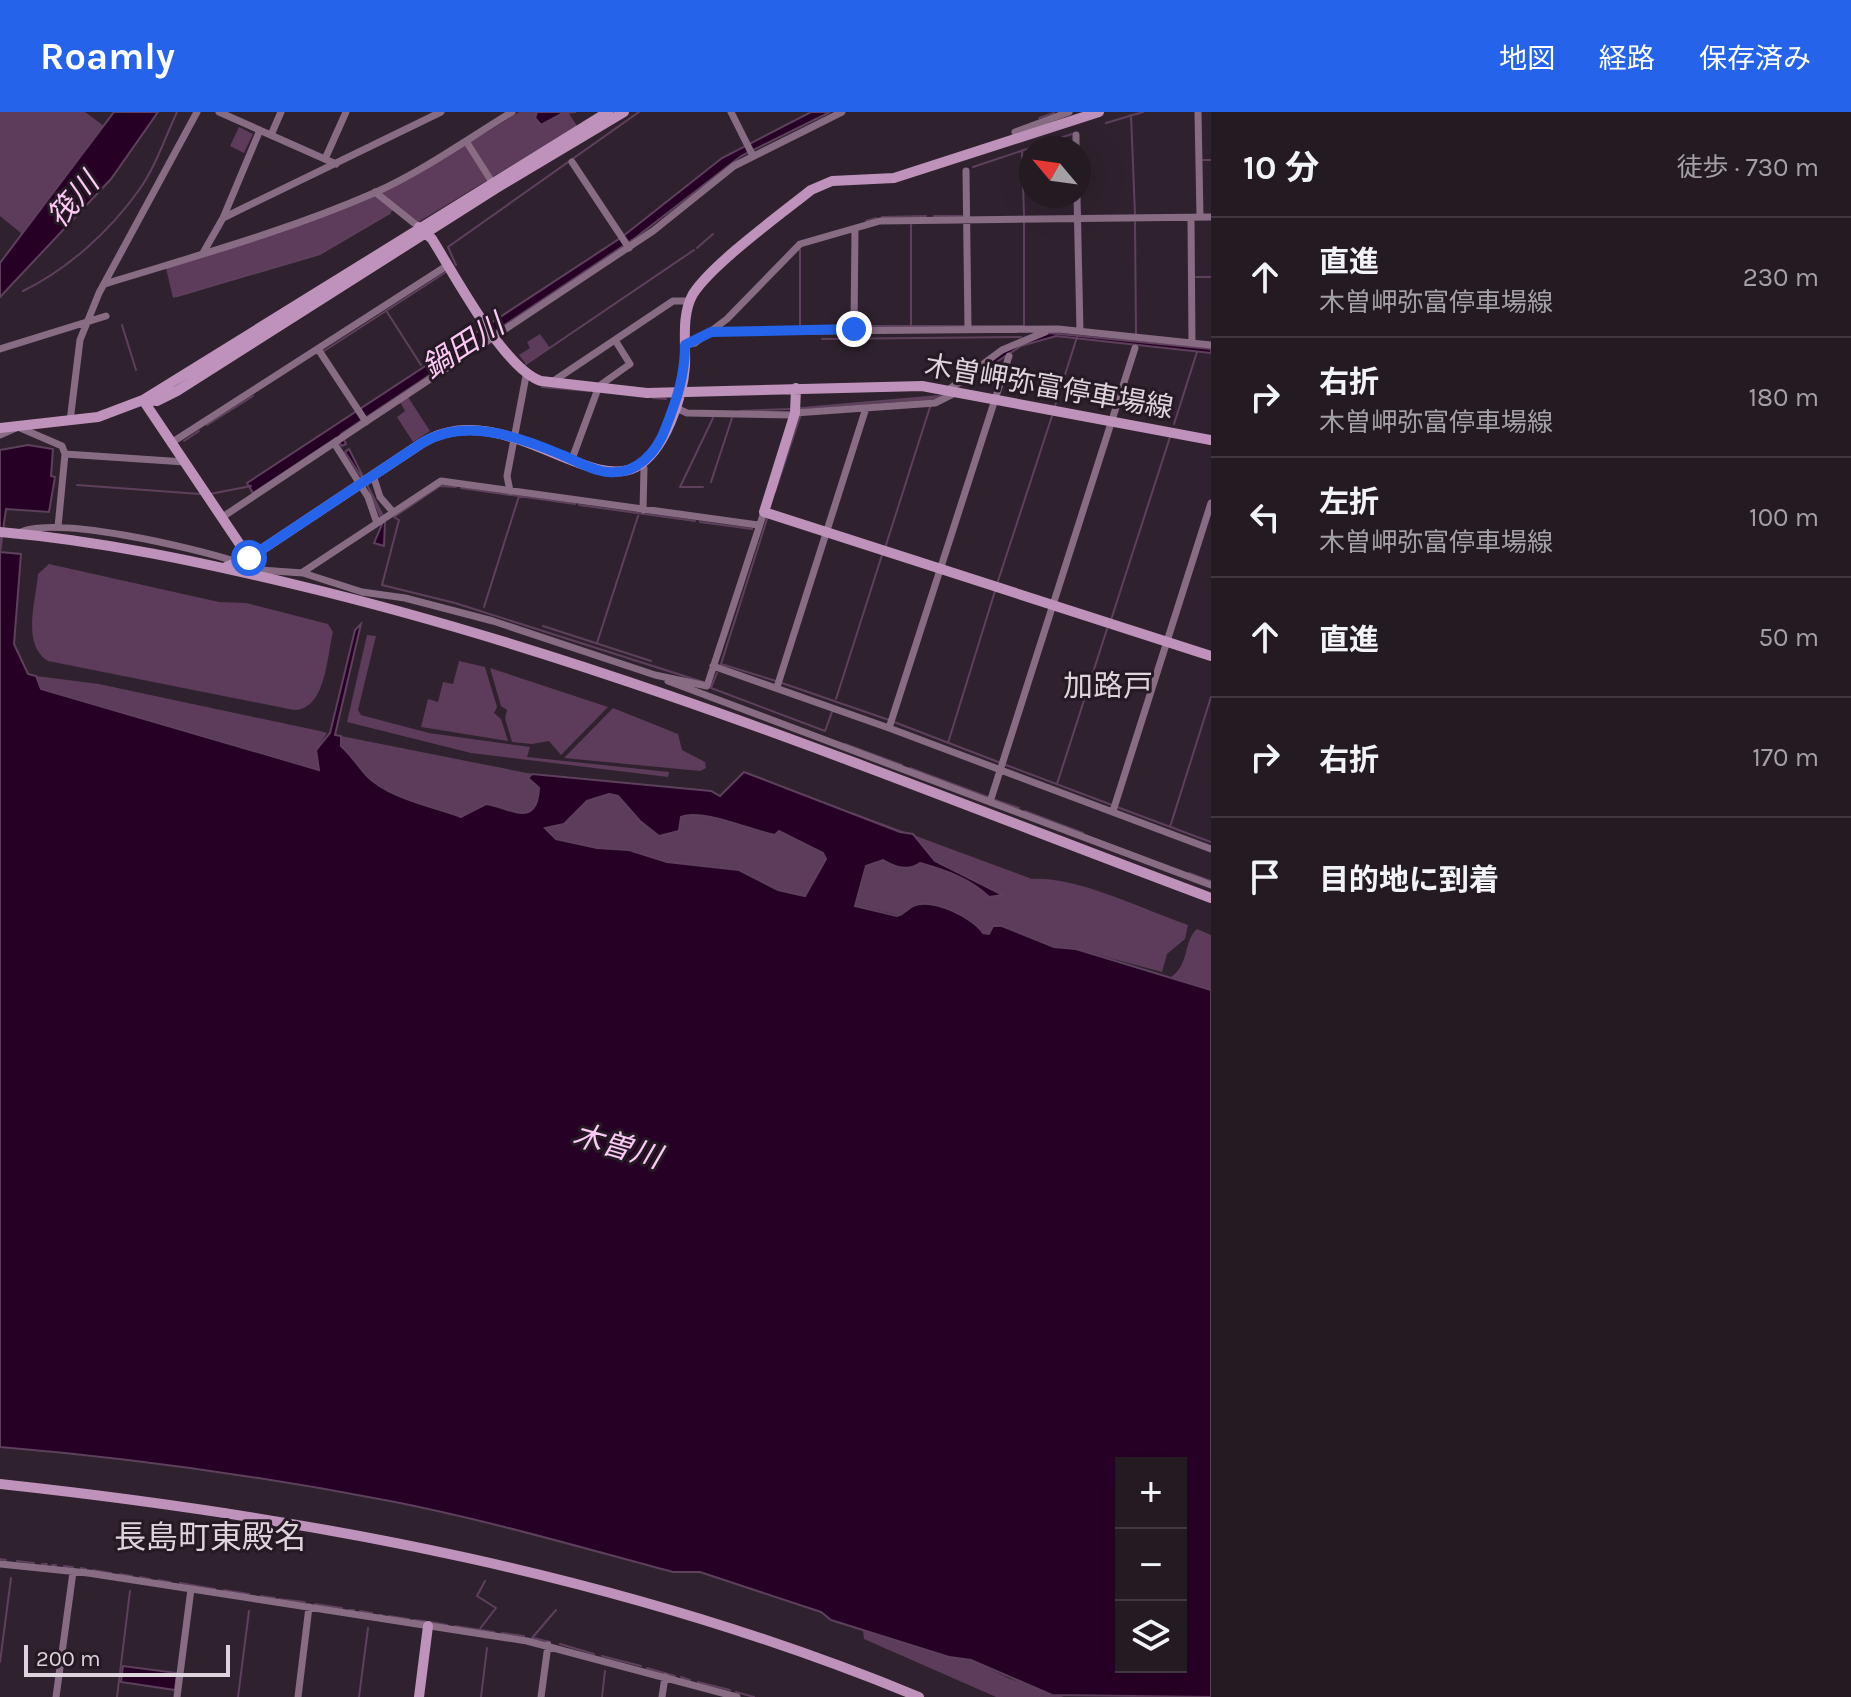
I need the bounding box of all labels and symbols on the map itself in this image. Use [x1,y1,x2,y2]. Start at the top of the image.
north arrow [1019,136,1091,208]
water label: 筏川 [40,163,108,234]
water label: 鍋田川 [415,305,513,386]
route end [836,311,872,347]
street label: 木曽岬弥富停車場線 [922,348,1176,425]
route start [231,540,267,576]
district label: 加路戸 [1063,668,1153,704]
water label: 木曽川 [569,1116,668,1177]
district label: 長島町東殿名 [114,1519,306,1556]
scale bar [24,1641,230,1677]

